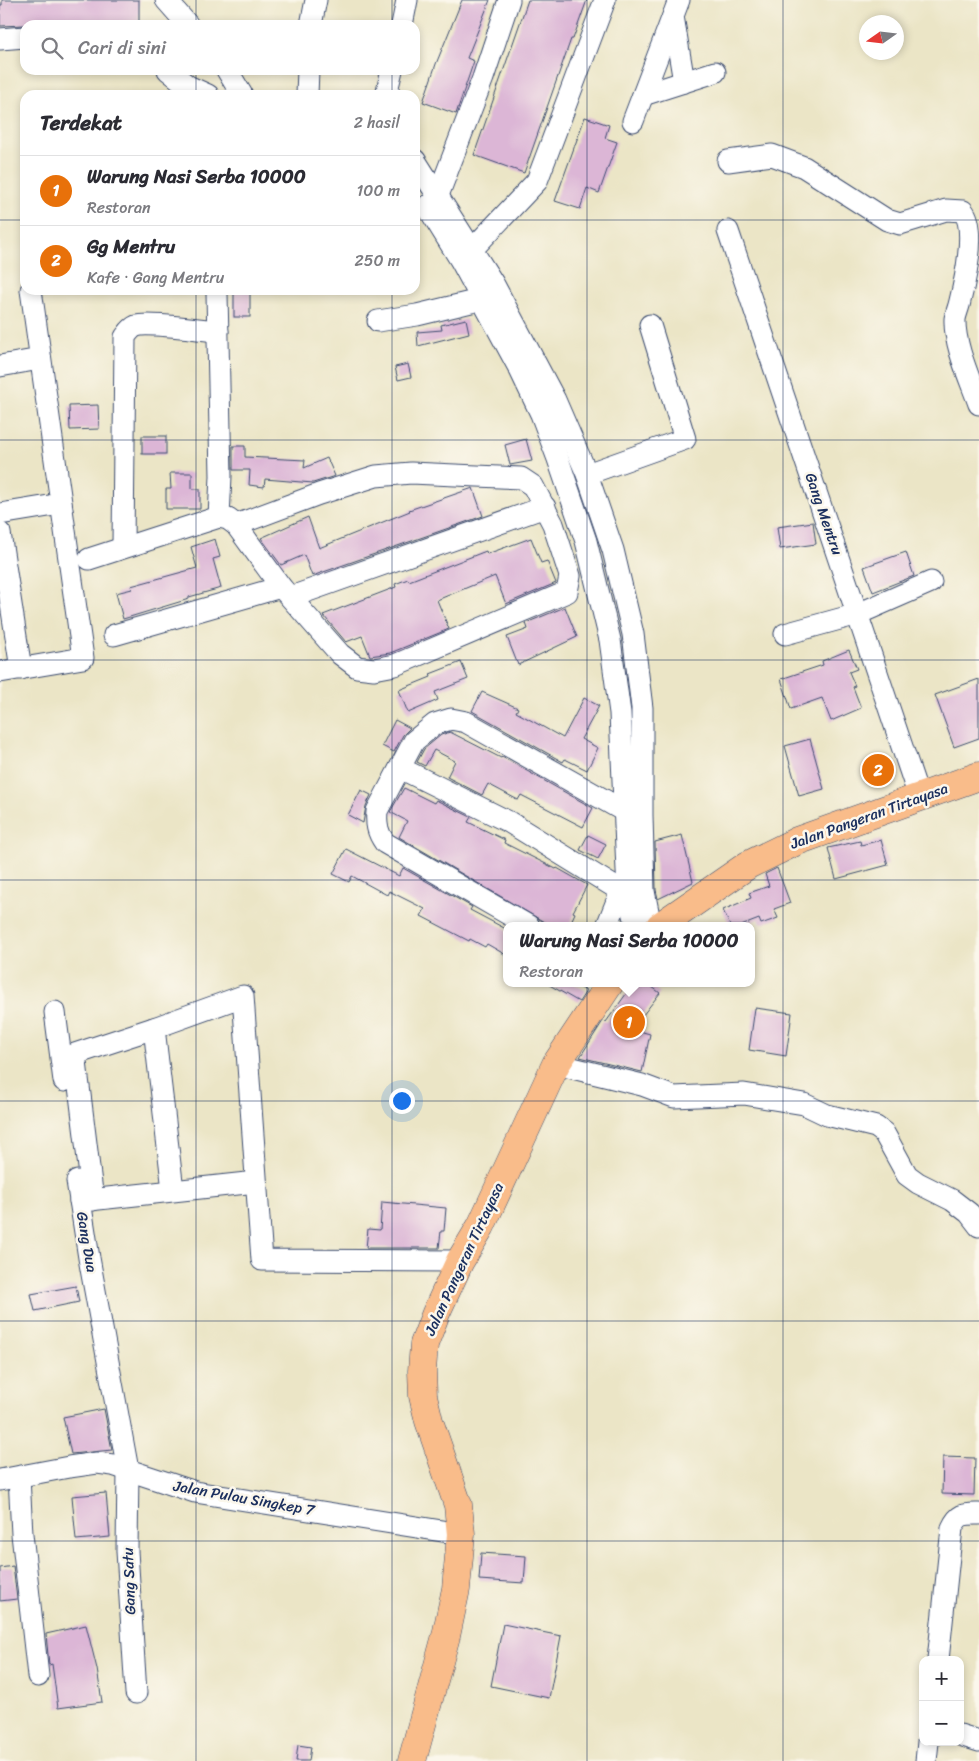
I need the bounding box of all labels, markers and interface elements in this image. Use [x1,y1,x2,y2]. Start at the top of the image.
north arrow [859,15,904,60]
search box [20,20,420,75]
text: Cari di sini [78,31,166,64]
icon: search [38,34,66,62]
text: Terdekat [40,104,122,142]
text: 2 hasil [354,108,400,137]
text: Warung Nasi Serba 10000 [87,160,306,193]
text: 1 [53,176,59,205]
text: 100 m [356,176,400,205]
text: Restoran [87,193,151,222]
text: Gg Mentru [87,230,175,263]
text: 2 [51,246,61,275]
text: 250 m [354,246,400,275]
text: Kafe · Gang Mentru [87,263,224,292]
street label: Gang Mentru [798,469,850,559]
pin: 2 [862,751,894,789]
street label: Jalan Pangeran Tirtayasa [786,775,952,857]
popup [503,922,755,987]
text: Warung Nasi Serba 10000 [520,924,738,957]
text: Restoran [520,957,583,986]
pin: 1 [613,1003,645,1041]
your location [389,1088,415,1114]
street label: Jalan Pangeran Tirtayasa [417,1178,511,1341]
street label: Gang Dua [69,1210,105,1275]
street label: Jalan Pulau Singkep 7 [170,1473,318,1523]
street label: Gang Satu [115,1547,143,1615]
map controls [919,1656,964,1746]
button: + [919,1656,964,1701]
button: − [919,1701,964,1746]

